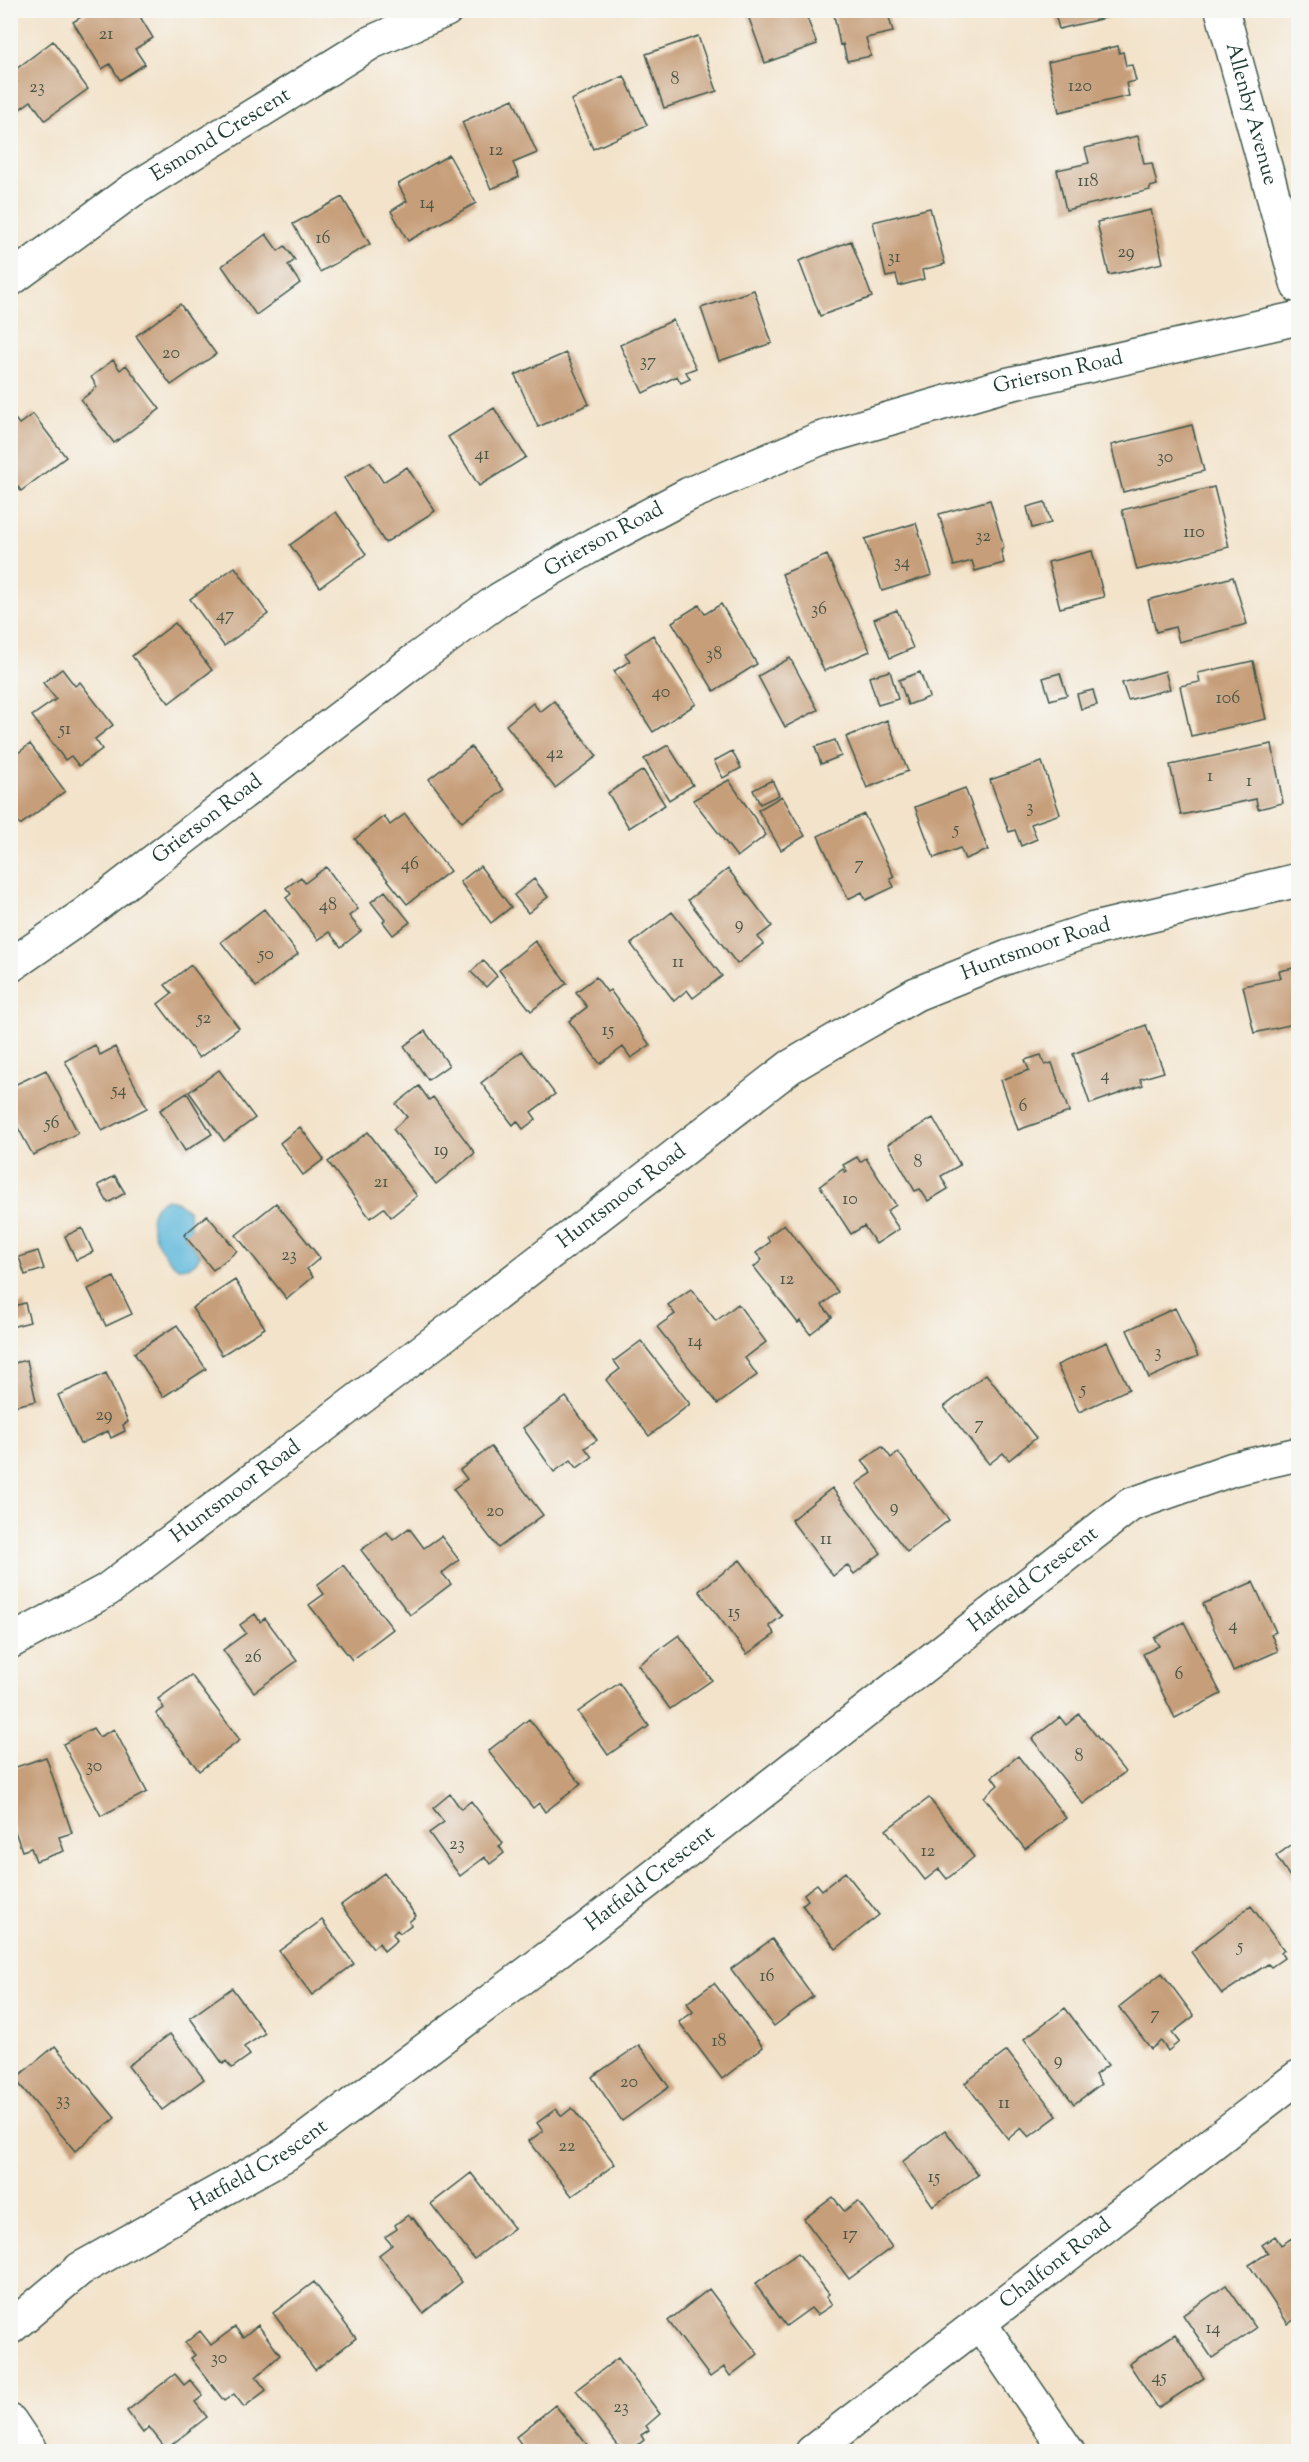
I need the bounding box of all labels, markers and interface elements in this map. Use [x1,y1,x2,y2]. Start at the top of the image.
house number: 21 [99,22,113,48]
street label: Allenby Avenue [1217,39,1285,189]
house number: 8 [671,67,680,93]
house number: 120 [1068,74,1092,100]
house number: 23 [29,75,45,101]
street label: Esmond Crescent [145,81,297,190]
house number: 12 [489,138,504,164]
house number: 118 [1077,169,1099,195]
house number: 14 [419,191,435,217]
house number: 16 [315,226,331,252]
house number: 29 [1117,240,1135,266]
house number: 31 [887,245,901,271]
house number: 20 [162,341,180,367]
street label: Grierson Road [990,343,1126,403]
house number: 37 [640,349,656,375]
house number: 41 [474,442,490,468]
house number: 30 [1157,445,1173,471]
street label: Grierson Road [539,495,669,585]
house number: 110 [1183,520,1205,546]
house number: 32 [975,524,991,550]
house number: 34 [894,550,910,576]
house number: 36 [811,597,827,623]
house number: 47 [216,603,234,629]
house number: 38 [706,642,722,668]
house number: 40 [652,680,670,706]
house number: 106 [1216,686,1240,712]
house number: 51 [58,717,71,743]
house number: 42 [546,741,564,767]
house number: 1 [1207,764,1213,790]
street label: Grierson Road [146,767,269,872]
house number: 1 [1246,769,1252,795]
house number: 3 [1026,795,1034,821]
house number: 5 [952,817,959,843]
house number: 46 [401,852,419,878]
house number: 7 [854,852,864,878]
house number: 48 [319,893,337,919]
street label: Huntsmoor Road [957,911,1114,989]
house number: 9 [735,912,744,938]
house number: 50 [257,942,274,968]
house number: 11 [672,950,684,976]
house number: 52 [196,1006,212,1032]
house number: 15 [602,1018,614,1044]
house number: 4 [1100,1063,1110,1089]
house number: 54 [110,1078,127,1104]
house number: 6 [1019,1094,1028,1120]
house number: 56 [43,1111,60,1137]
street label: Huntsmoor Road [551,1137,693,1257]
house number: 19 [434,1138,449,1164]
house number: 8 [914,1150,923,1176]
house number: 21 [374,1170,388,1196]
house number: 10 [842,1187,858,1213]
house number: 23 [281,1243,297,1269]
house number: 12 [780,1267,795,1293]
house number: 14 [687,1329,703,1355]
house number: 3 [1154,1340,1162,1366]
house number: 5 [1079,1377,1086,1403]
house number: 29 [95,1403,113,1429]
house number: 7 [974,1412,984,1438]
street label: Huntsmoor Road [165,1433,307,1551]
house number: 9 [890,1495,899,1521]
house number: 20 [486,1499,504,1525]
street label: Hatfield Crescent [962,1520,1105,1640]
house number: 11 [820,1527,832,1553]
house number: 15 [728,1600,740,1626]
house number: 4 [1228,1613,1238,1639]
house number: 26 [244,1645,262,1671]
house number: 6 [1175,1662,1184,1688]
house number: 8 [1075,1744,1084,1770]
house number: 30 [86,1754,102,1780]
street label: Hatfield Crescent [579,1819,722,1939]
house number: 23 [449,1832,465,1858]
house number: 12 [921,1839,936,1865]
house number: 5 [1236,1934,1243,1960]
house number: 16 [759,1964,775,1990]
house number: 7 [1150,2002,1160,2028]
house number: 18 [711,2029,727,2055]
house number: 9 [1054,2048,1063,2074]
house number: 20 [620,2070,638,2096]
house number: 33 [56,2088,70,2114]
house number: 11 [998,2091,1010,2117]
street label: Hatfield Crescent [184,2112,335,2220]
house number: 22 [559,2134,576,2160]
house number: 15 [928,2165,940,2191]
street label: Chalfont Road [994,2211,1118,2317]
house number: 17 [842,2222,858,2248]
house number: 14 [1205,2316,1221,2342]
house number: 30 [211,2346,227,2372]
house number: 45 [1151,2365,1167,2391]
house number: 23 [613,2395,629,2421]

